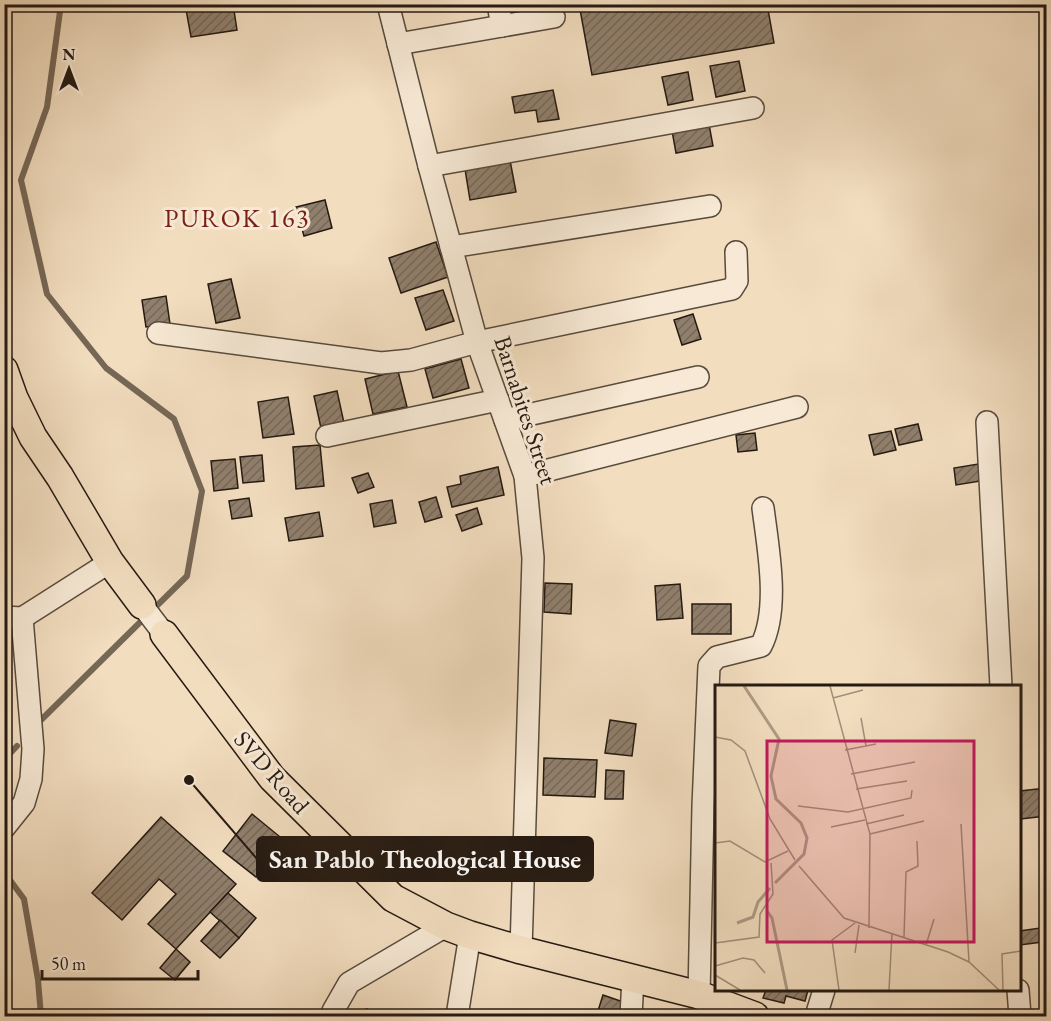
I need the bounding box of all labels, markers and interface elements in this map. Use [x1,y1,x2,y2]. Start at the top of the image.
north arrow [39,39,99,99]
text: N [63,44,76,65]
district label: PUROK 163 [164,201,310,235]
street label: Barnabites Street [487,332,565,489]
inset map [715,685,1021,991]
street label: SVD Road [227,724,317,821]
callout: San Pablo Theological House [257,837,593,881]
text: San Pablo Theological House [269,842,581,876]
scale bar [42,943,198,981]
text: 50 m [51,952,86,975]

